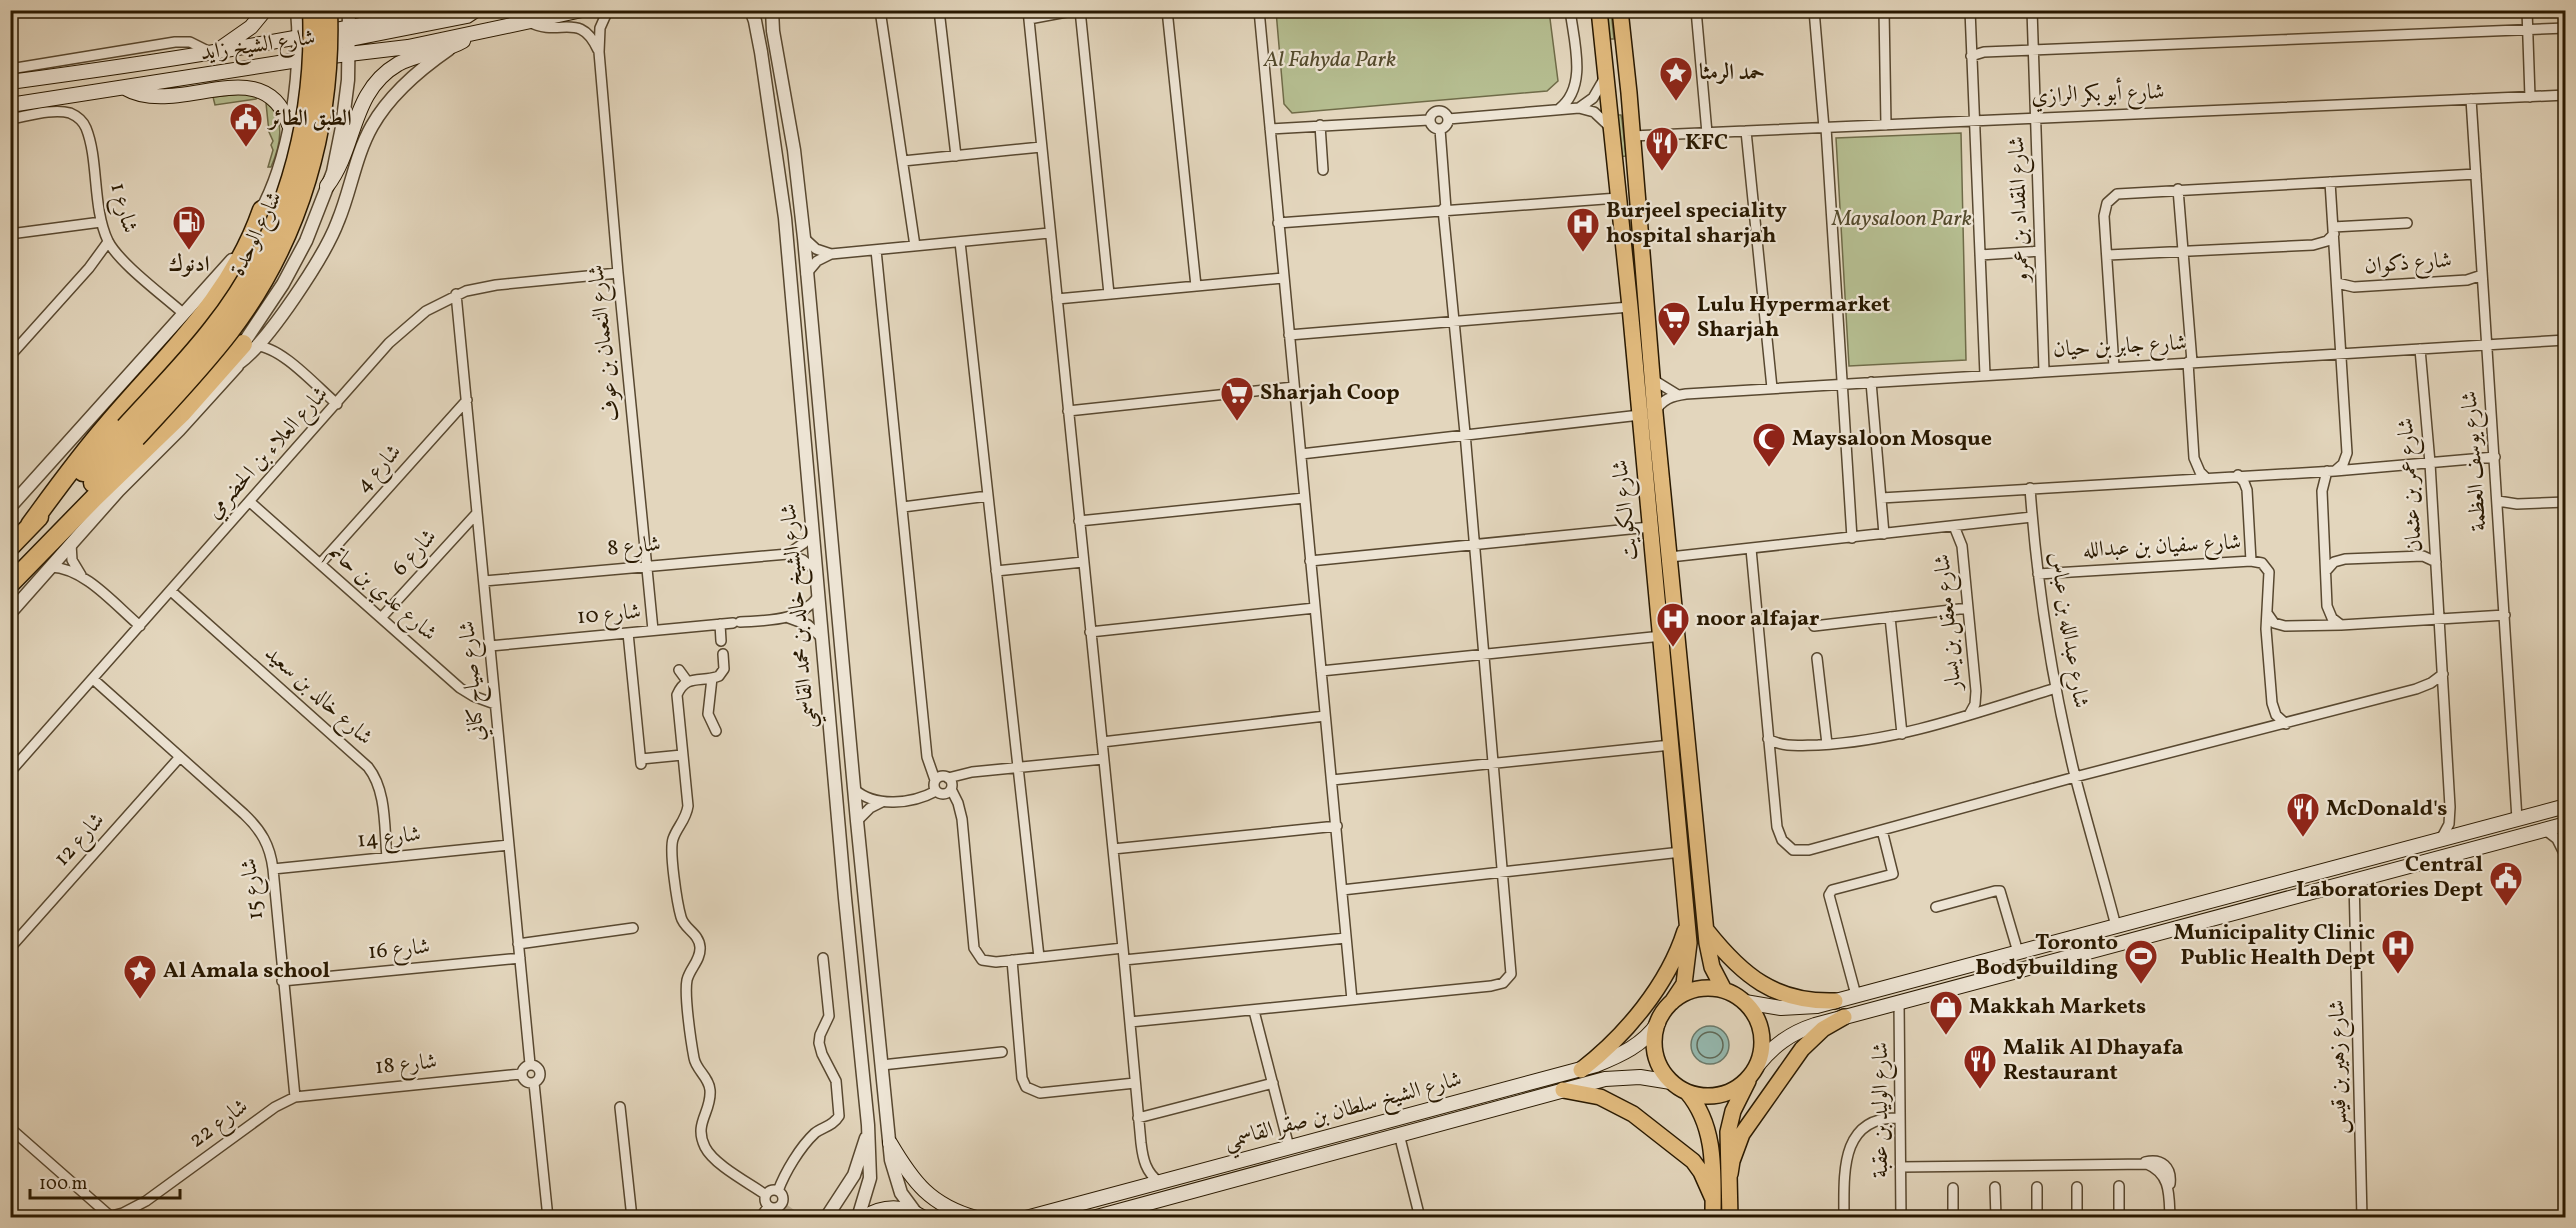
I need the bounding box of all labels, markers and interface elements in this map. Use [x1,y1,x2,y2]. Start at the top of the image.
street label: شارع الشيخ زايد [199,23,318,71]
park label: Al Fahyda Park [1263,45,1396,76]
place icon: حمد الرمثا [1658,55,1694,102]
place label: حمد الرمثا [1699,58,1765,89]
street label: شارع أبو بكر الرازي [2031,75,2165,114]
public building icon: الطبق الطائر [228,101,264,148]
place label: الطبق الطائر [267,104,352,135]
restaurant icon: KFC [1644,125,1680,172]
place label: KFC [1685,128,1728,159]
street label: شارع المقداد بن عمرو [2002,136,2039,284]
street label: شارع 1 [100,179,145,237]
street label: شارع الوحدة [223,186,292,282]
place label: Burjeel speciality hospital sharjah [1606,196,1787,252]
fuel station icon: ادنوك [171,204,207,251]
park label: Maysaloon Park [1831,204,1972,235]
hospital icon: Burjeel speciality hospital sharjah [1565,206,1601,253]
street label: شارع ذكوان [2363,245,2453,284]
place label: ادنوك [169,250,209,281]
street label: شارع النعمان بن عوف [581,263,630,423]
place label: Lulu Hypermarket Sharjah [1697,290,1890,346]
supermarket icon: Lulu Hypermarket Sharjah [1656,300,1692,347]
street label: شارع جابر بن حيان [2052,328,2188,367]
supermarket icon: Sharjah Coop [1219,375,1255,422]
place label: Sharjah Coop [1260,378,1400,409]
street label: شارع العلاء بن الحضرمي [200,380,337,527]
street label: شارع يوسف العظمة [2455,390,2496,532]
street label: شارع عمر بن عثمان [2391,417,2432,553]
mosque icon: Maysaloon Mosque [1751,421,1787,468]
place label: Maysaloon Mosque [1792,424,1992,455]
street label: شارع 4 [349,438,410,501]
street label: شارع الكويت [1605,458,1648,562]
street label: شارع الشيخ خالد بن محمد القاسمي [774,502,827,730]
street label: شارع 6 [386,523,445,584]
street label: شارع سفيان بن عبدالله [2082,527,2242,568]
street label: شارع 8 [606,529,662,566]
street label: شارع عدي بن حاتم [320,537,443,650]
street label: شارع عبدالله بن عباس [2039,550,2096,710]
street label: شارع معقل بن يسار [1928,553,1972,693]
street label: شارع 10 [576,597,642,634]
hospital icon: noor alfajar [1655,601,1691,648]
place label: noor alfajar [1696,604,1820,635]
street label: شارع صياح كناني [452,619,496,743]
street label: شارع خالد بن سعيد [256,639,379,754]
restaurant icon: McDonald's [2285,791,2321,838]
place label: McDonald's [2326,794,2447,825]
street label: شارع 12 [47,806,113,874]
street label: شارع 14 [355,819,423,858]
place label: Central Laboratories Dept [2296,850,2483,906]
street label: شارع 15 [234,856,273,922]
public building icon: Central Laboratories Dept [2488,860,2524,907]
place label: Municipality Clinic Public Health Dept [2173,918,2375,974]
place label: Toronto Bodybuilding [1975,928,2118,984]
hospital icon: Municipality Clinic Public Health Dept [2380,928,2416,975]
street label: شارع 16 [367,932,431,969]
sports icon: Toronto Bodybuilding [2123,938,2159,985]
place icon: Al Amala school [122,953,158,1000]
place label: Al Amala school [163,956,330,987]
shop icon: Makkah Markets [1928,989,1964,1036]
place label: Makkah Markets [1969,992,2146,1023]
street label: شارع زهير بن قيس [2322,1000,2357,1134]
place label: Malik Al Dhayafa Restaurant [2003,1033,2183,1089]
street label: شارع الوليد بن عقبة [1866,1042,1898,1178]
restaurant icon: Malik Al Dhayafa Restaurant [1962,1043,1998,1090]
street label: شارع 18 [374,1047,438,1084]
street label: شارع الشيخ سلطان بن صقر القاسمي [1221,1064,1466,1161]
street label: شارع 22 [183,1092,255,1157]
scale bar [30,1162,180,1200]
text: 100 m [39,1172,88,1197]

